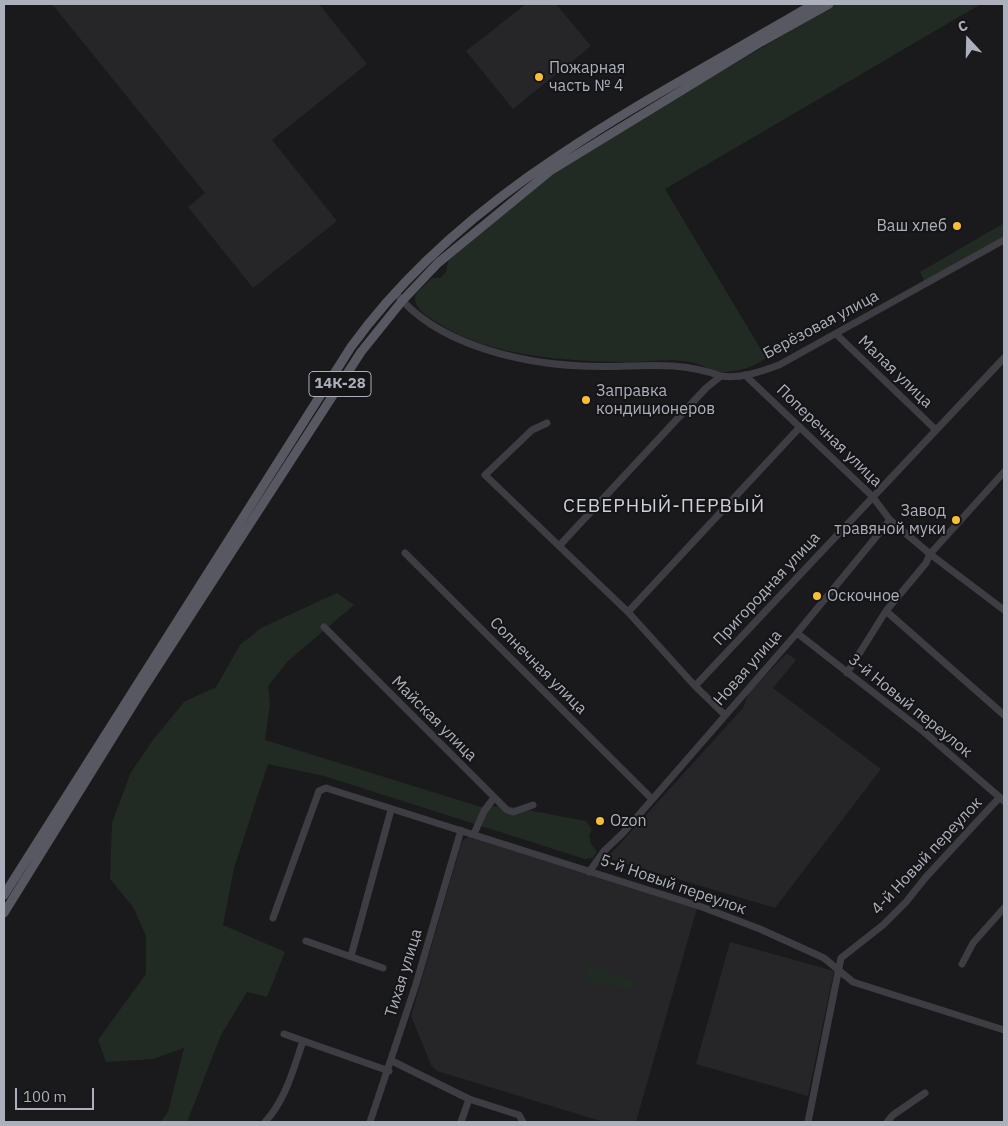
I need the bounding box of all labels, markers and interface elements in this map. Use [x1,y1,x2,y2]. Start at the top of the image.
north arrow [943,15,993,65]
text: С [955,16,970,36]
place label: Пожарная часть № 4 [549,58,625,96]
marker: Пожарная часть № 4 [533,71,545,83]
place label: Ваш хлеб [876,216,947,236]
marker: Ваш хлеб [951,220,963,232]
street label: Берёзовая улица [760,286,882,364]
street label: Малая улица [854,332,936,412]
road number: 14К-28 [309,372,371,396]
place label: Заправка кондиционеров [596,381,715,419]
street label: Поперечная улица [772,381,886,491]
marker: Заправка кондиционеров [580,394,592,406]
district label: СЕВЕРНЫЙ-ПЕРВЫЙ [561,496,767,518]
place label: Завод травяной муки [834,501,946,539]
marker: Завод травяной муки [950,514,962,526]
street label: Пригородная улица [710,528,824,650]
place label: Оскочное [827,586,900,606]
marker: Оскочное [811,590,823,602]
street label: Солнечная улица [486,614,590,718]
street label: Новая улица [710,626,786,710]
street label: 3-й Новый переулок [844,650,976,762]
street label: Майская улица [387,672,481,766]
street label: 4-й Новый переулок [868,793,986,919]
place label: Ozon [610,811,647,831]
marker: Ozon [594,815,606,827]
street label: 5-й Новый переулок [597,851,749,919]
street label: Тихая улица [382,927,426,1019]
scale bar [18,1078,96,1110]
text: 100 m [23,1087,67,1106]

